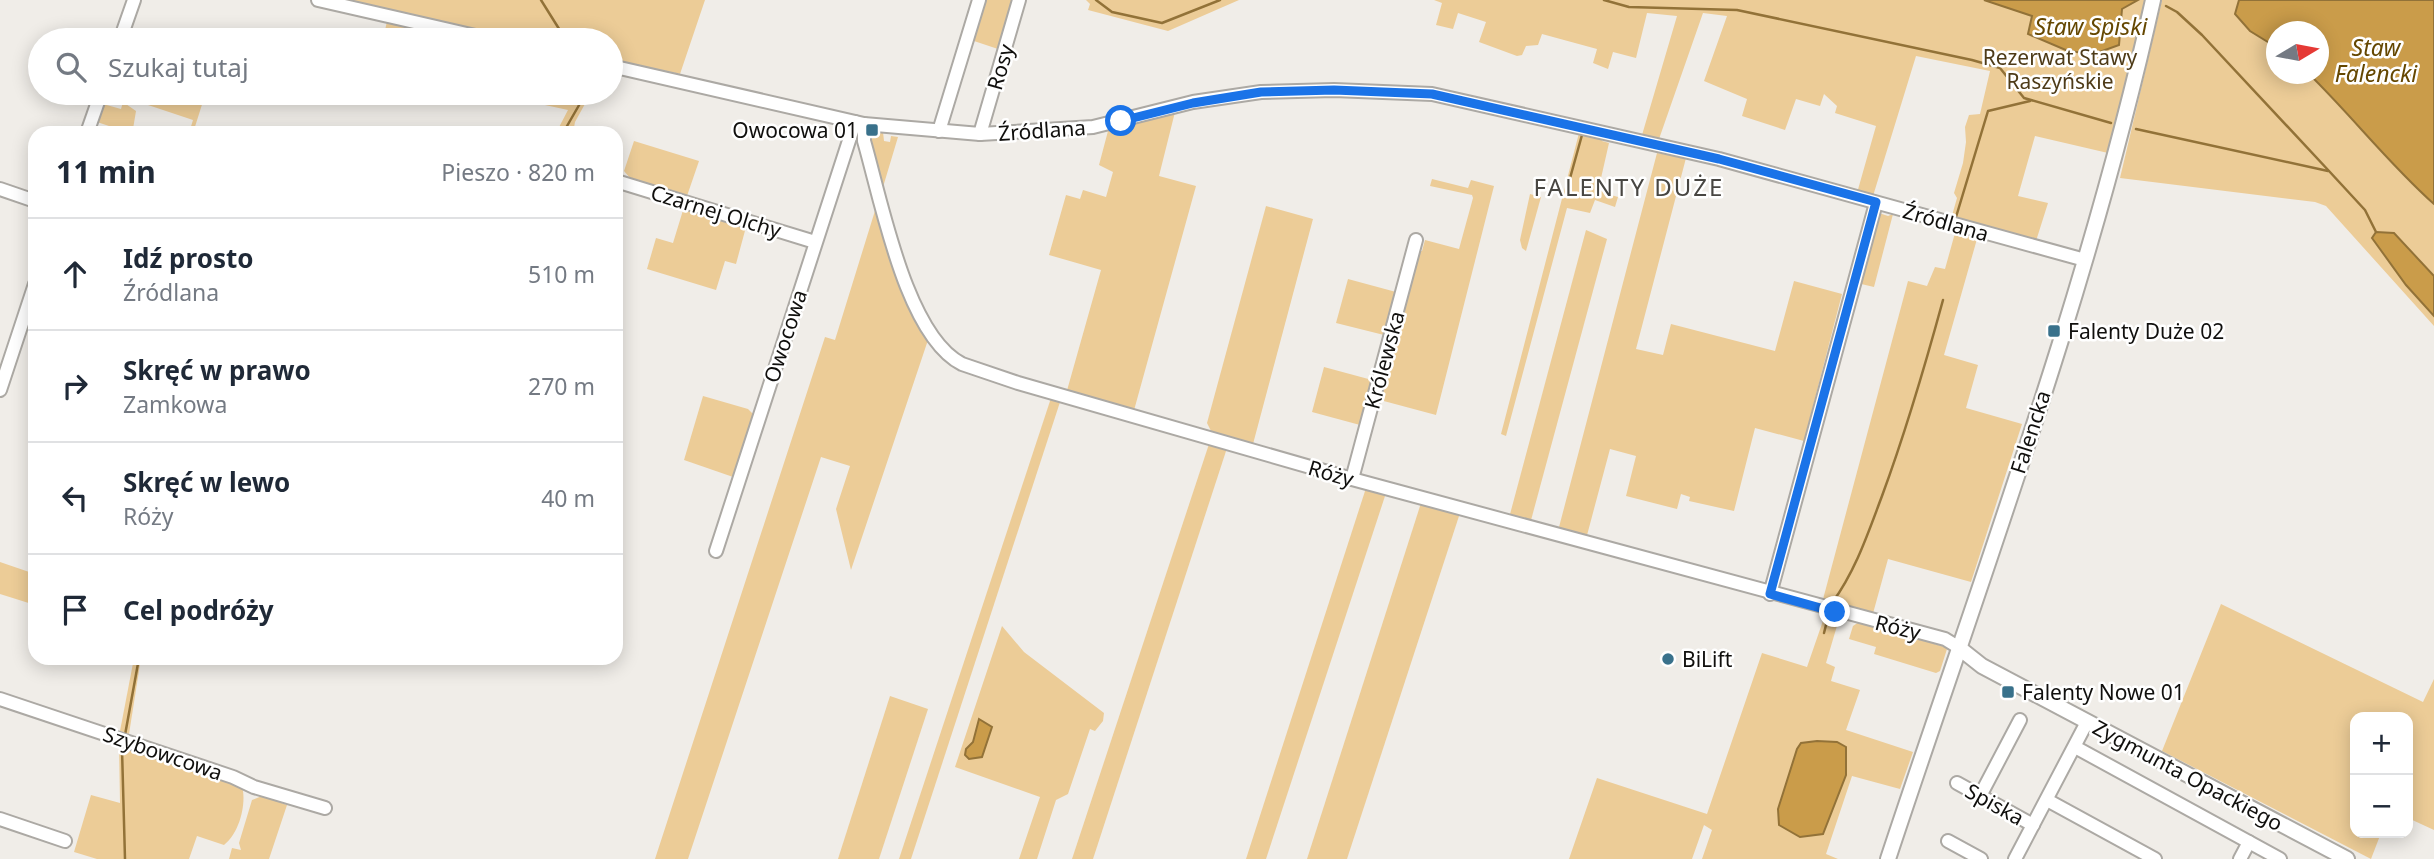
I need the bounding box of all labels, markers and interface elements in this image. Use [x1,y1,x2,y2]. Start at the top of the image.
water label: Staw Spiski [2034,10,2149,42]
north arrow [2266,21,2329,84]
search box [28,28,623,105]
water label: Staw Falencki [2335,31,2418,89]
street label: Rosy [980,41,1020,93]
park label: Rezerwat Stawy Raszyńskie [1983,43,2138,95]
icon: search [52,48,90,86]
text: Szukaj tutaj [108,49,249,85]
route start [1105,105,1136,136]
street label: Źródlana [997,113,1087,147]
place label: Owocowa 01 [732,116,858,144]
marker: Owocowa 01 [864,122,880,138]
text: 11 min [56,151,156,192]
text: Pieszo · 820 m [441,156,595,188]
district label: FALENTY DUŻE [1534,170,1724,203]
street label: Czarnej Olchy [647,178,785,244]
street label: Źródlana [1900,196,1992,248]
text: Idź prosto [123,240,254,276]
icon: ahead [56,255,94,293]
text: 510 m [528,258,595,290]
text: Źródlana [123,276,219,308]
street label: Owocowa [757,286,813,386]
street label: Królewska [1357,308,1411,412]
place label: Falenty Duże 02 [2068,317,2224,345]
marker: Falenty Duże 02 [2046,323,2062,339]
text: Skręć w prawo [123,352,311,388]
icon: right [56,367,94,405]
text: 270 m [528,370,595,402]
street label: Falencka [2003,387,2057,477]
text: Zamkowa [123,388,227,420]
street label: Róży [1305,453,1357,493]
text: Skręć w lewo [123,464,290,500]
icon: left [56,479,94,517]
text: 40 m [541,482,595,514]
text: Róży [123,500,174,532]
icon: arrive [56,591,94,629]
text: Cel podróży [123,592,274,628]
route end [1819,596,1850,627]
street label: Róży [1872,608,1924,646]
place label: BiLift [1682,645,1733,673]
marker: BiLift [1660,651,1676,667]
place label: Falenty Nowe 01 [2022,678,2185,706]
marker: Falenty Nowe 01 [2000,684,2016,700]
map controls [2350,712,2413,838]
button: + [2350,712,2413,775]
street label: Zygmunta Opackiego [2088,713,2288,837]
street label: Szybowcowa [100,720,226,786]
button: − [2350,775,2413,838]
street label: Spiska [1961,777,2029,831]

